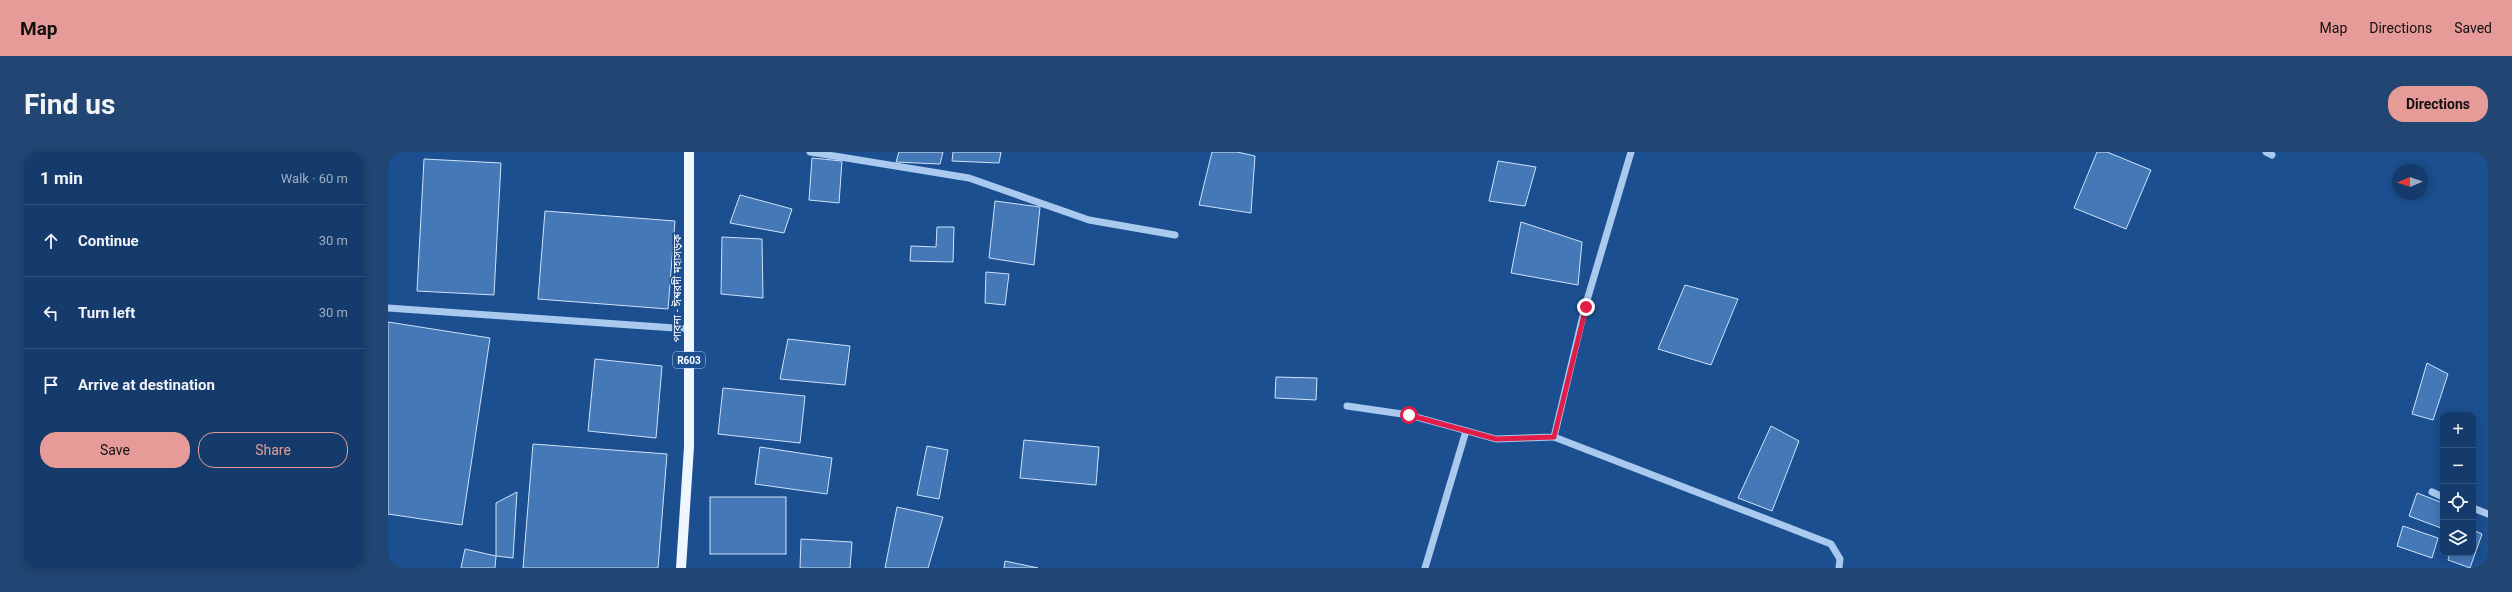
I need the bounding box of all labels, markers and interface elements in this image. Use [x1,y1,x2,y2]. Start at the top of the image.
text: Map [20,17,58,40]
text: Map [2320,20,2347,36]
text: Directions [2369,20,2432,36]
text: Saved [2454,20,2492,36]
button: Directions [2388,86,2488,122]
text: Find us [24,88,115,121]
north arrow [2392,164,2428,200]
text: 1 min [40,168,83,188]
text: Walk · 60 m [281,171,348,186]
icon: ahead [40,230,62,252]
text: Continue [78,232,139,250]
text: 30 m [319,233,348,248]
street label: পাবনা - ঈশ্বরদী মহাসড়ক [671,234,684,342]
route end [1577,298,1595,316]
icon: left [40,302,62,324]
text: Turn left [78,304,135,322]
text: 30 m [319,305,348,320]
road number: R603 [673,352,705,368]
icon: arrive [40,374,62,396]
text: Arrive at destination [78,376,215,394]
route start [1400,406,1418,424]
map controls [2440,412,2476,556]
button: + [2440,412,2476,448]
button: Save [40,432,190,468]
button: Share [198,432,348,468]
button: − [2440,448,2476,484]
button: locate [2440,484,2476,520]
button: layers [2440,520,2476,556]

